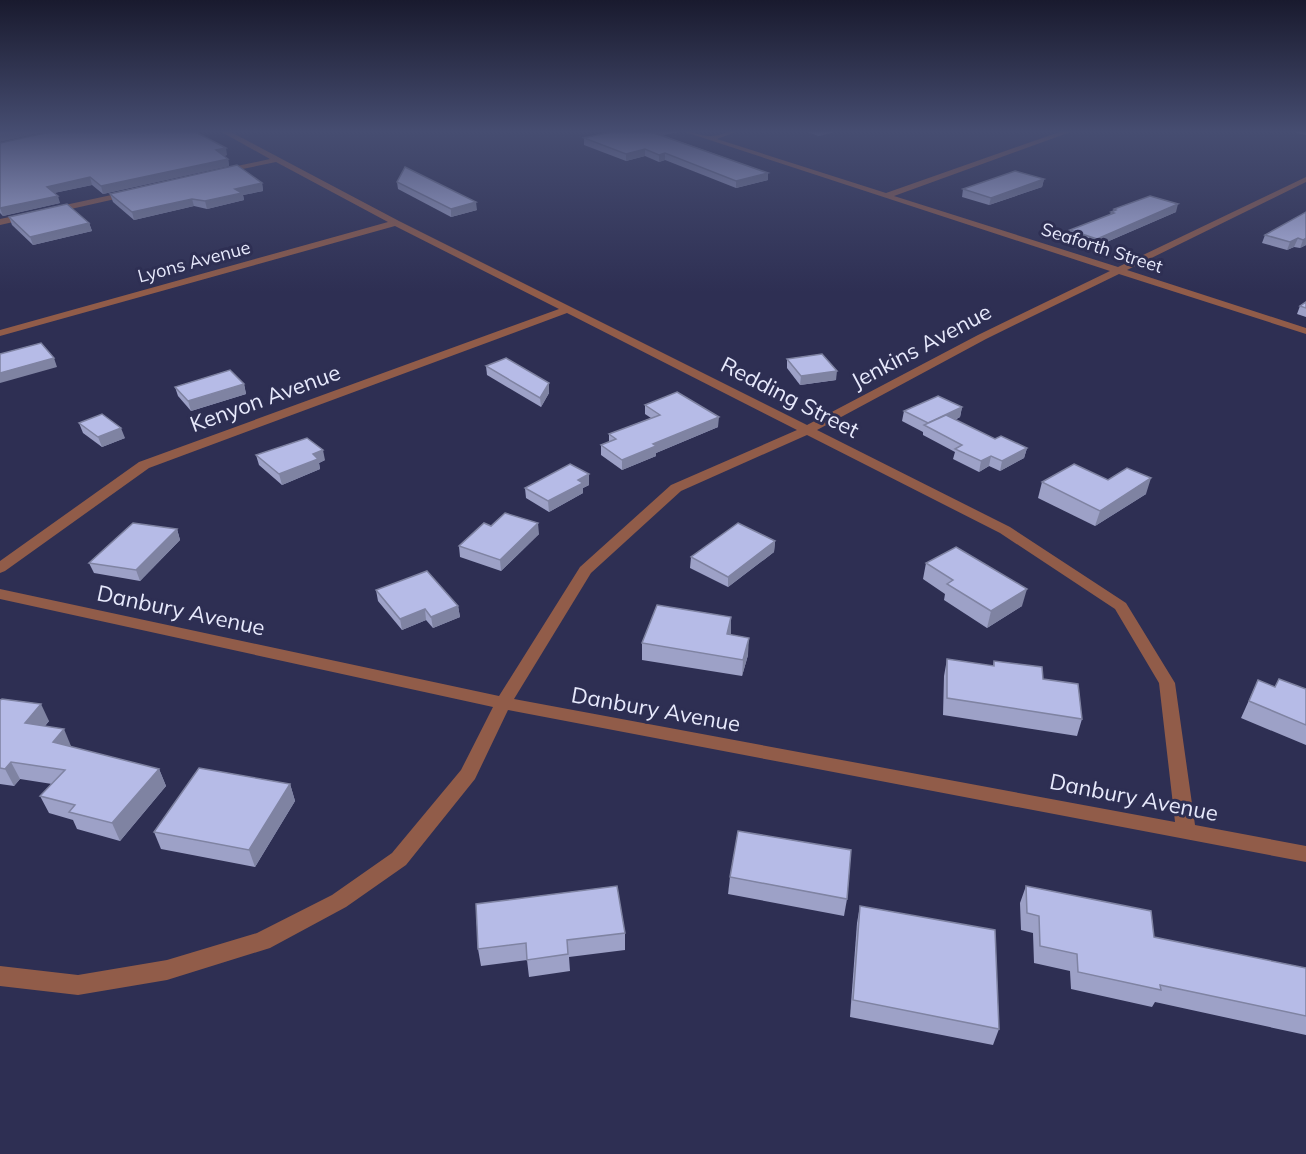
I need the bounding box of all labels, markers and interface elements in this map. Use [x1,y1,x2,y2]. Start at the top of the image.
street label: Seaforth Street [1039,217,1166,278]
street label: Lyons Avenue [135,235,253,288]
street label: Jenkins Avenue [846,297,996,395]
street label: Redding Street [716,350,864,444]
street label: Kenyon Avenue [186,358,344,438]
street label: Danbury Avenue [94,579,268,641]
street label: Danbury Avenue [569,680,743,738]
street label: Danbury Avenue [1047,767,1221,827]

